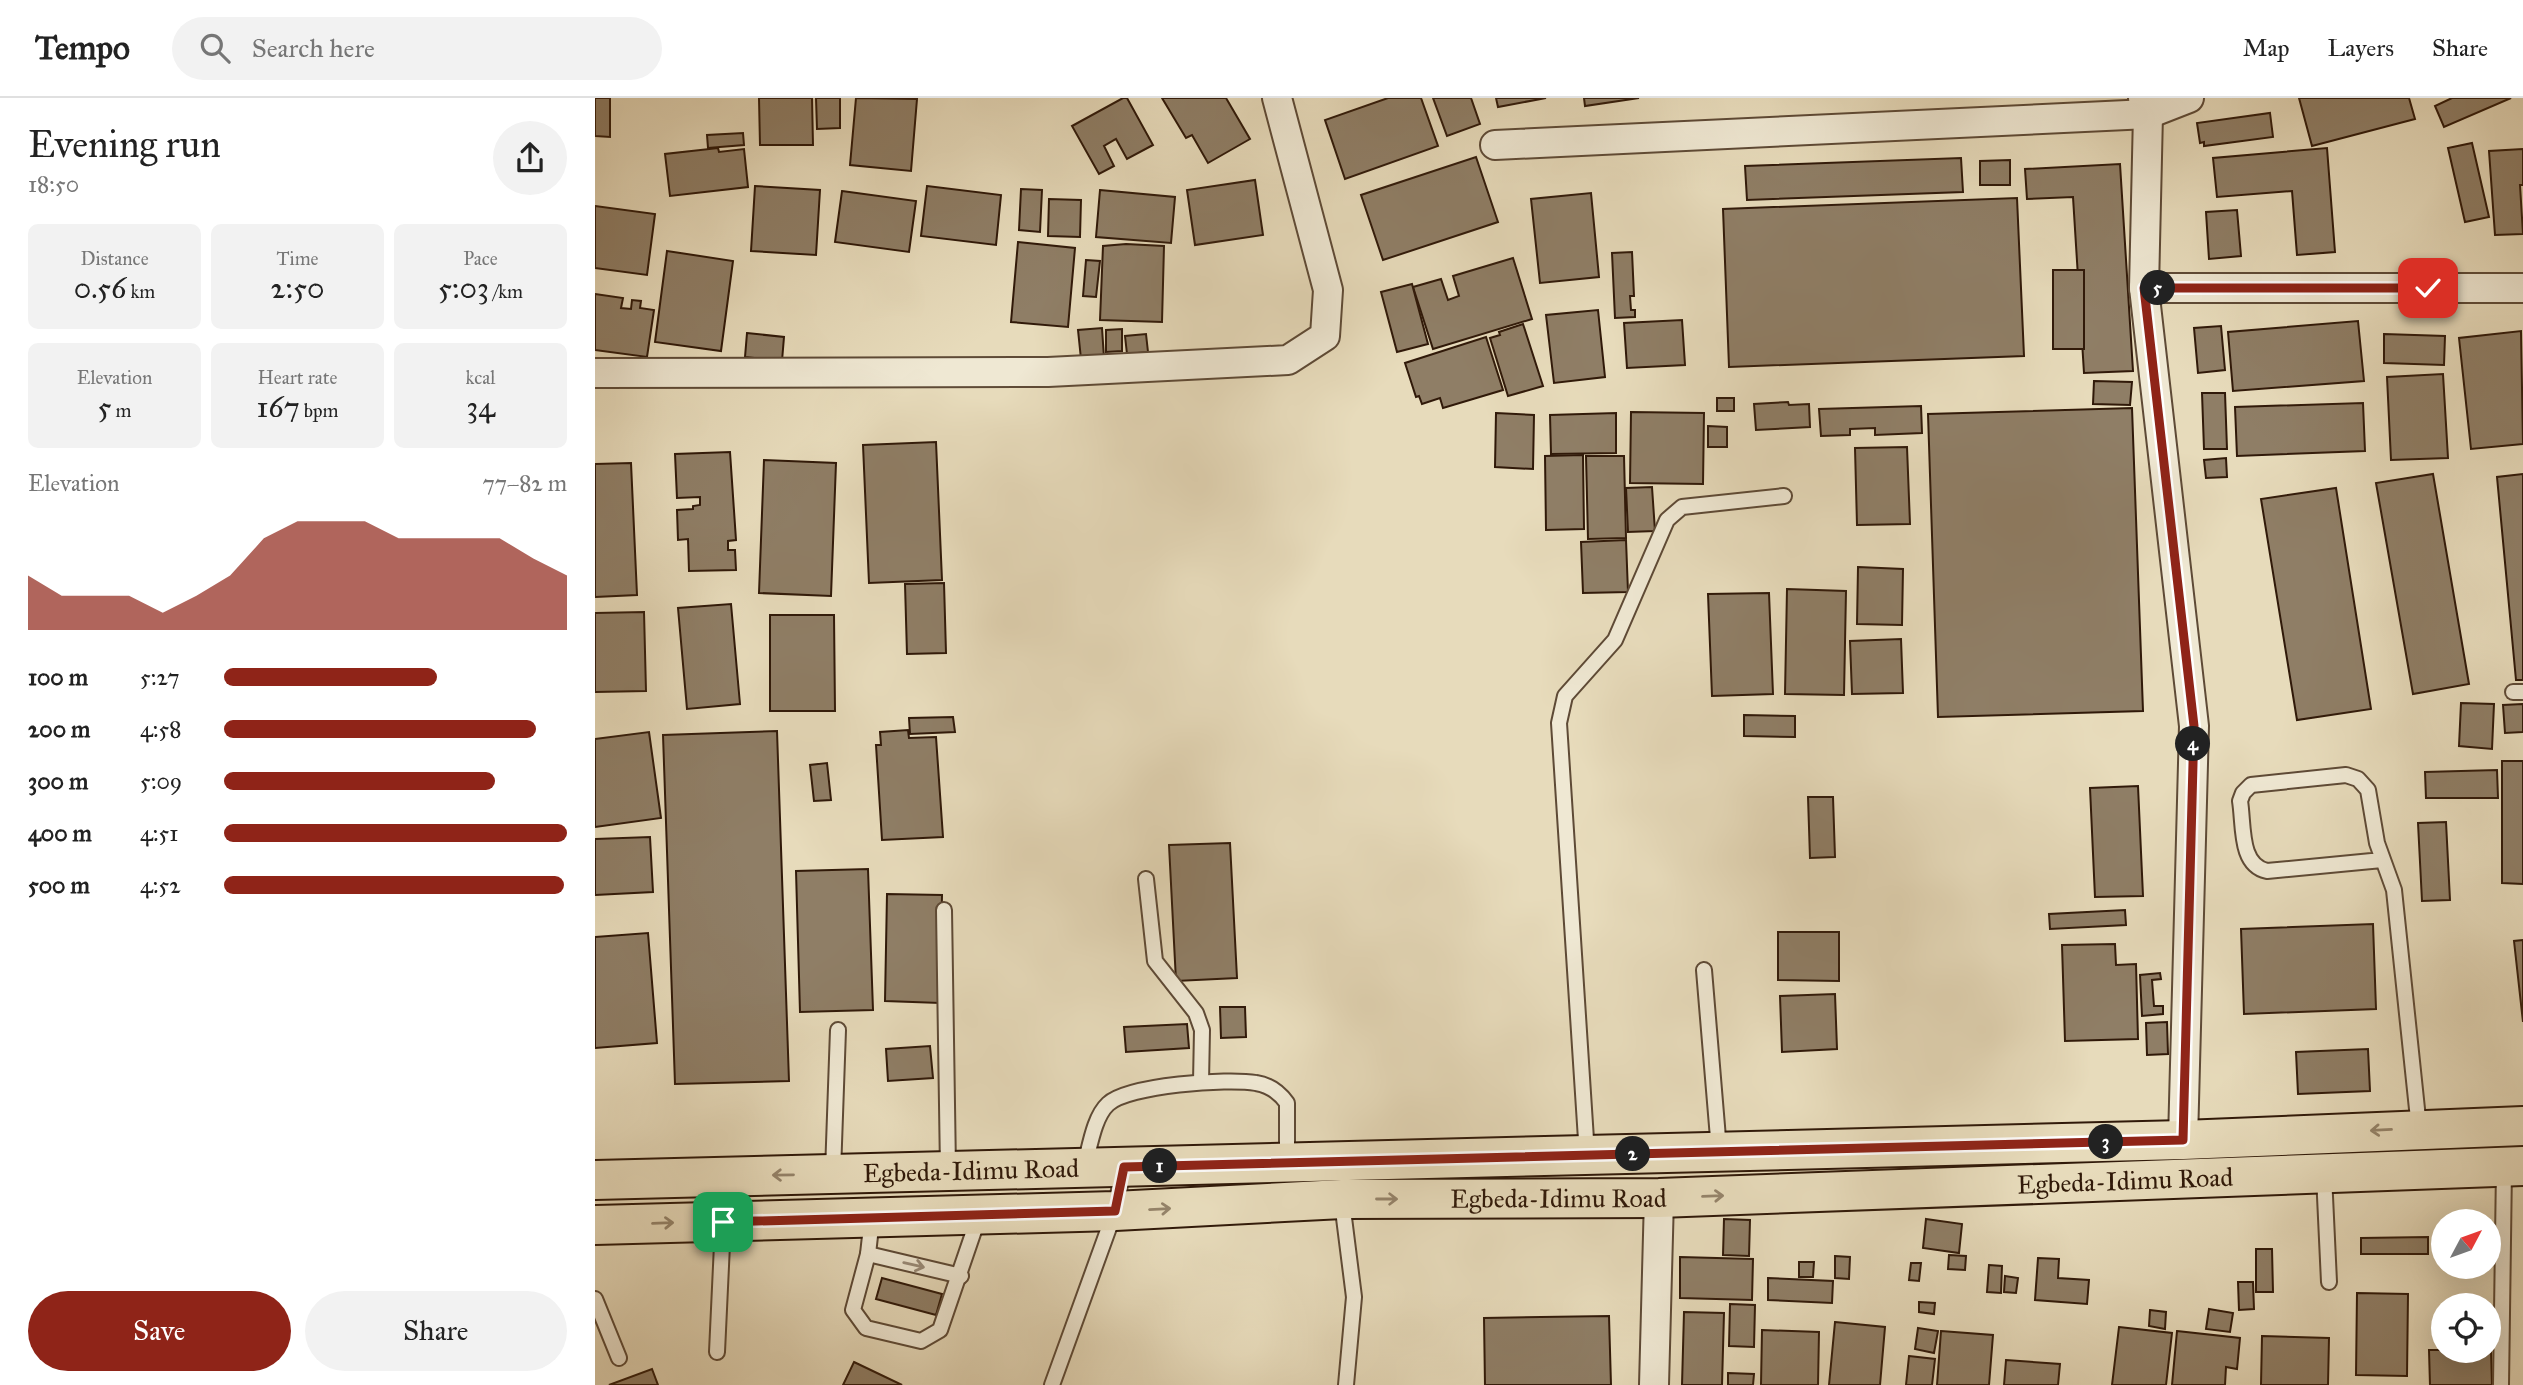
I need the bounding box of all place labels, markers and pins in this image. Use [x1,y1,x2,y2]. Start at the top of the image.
pin [2398,258,2458,318]
pin: 5 [2141,270,2175,306]
pin: 4 [2175,726,2211,762]
pin: 3 [2089,1124,2123,1160]
pin: 2 [1615,1136,1651,1172]
pin: 1 [1143,1148,1177,1184]
pin [693,1192,753,1252]

